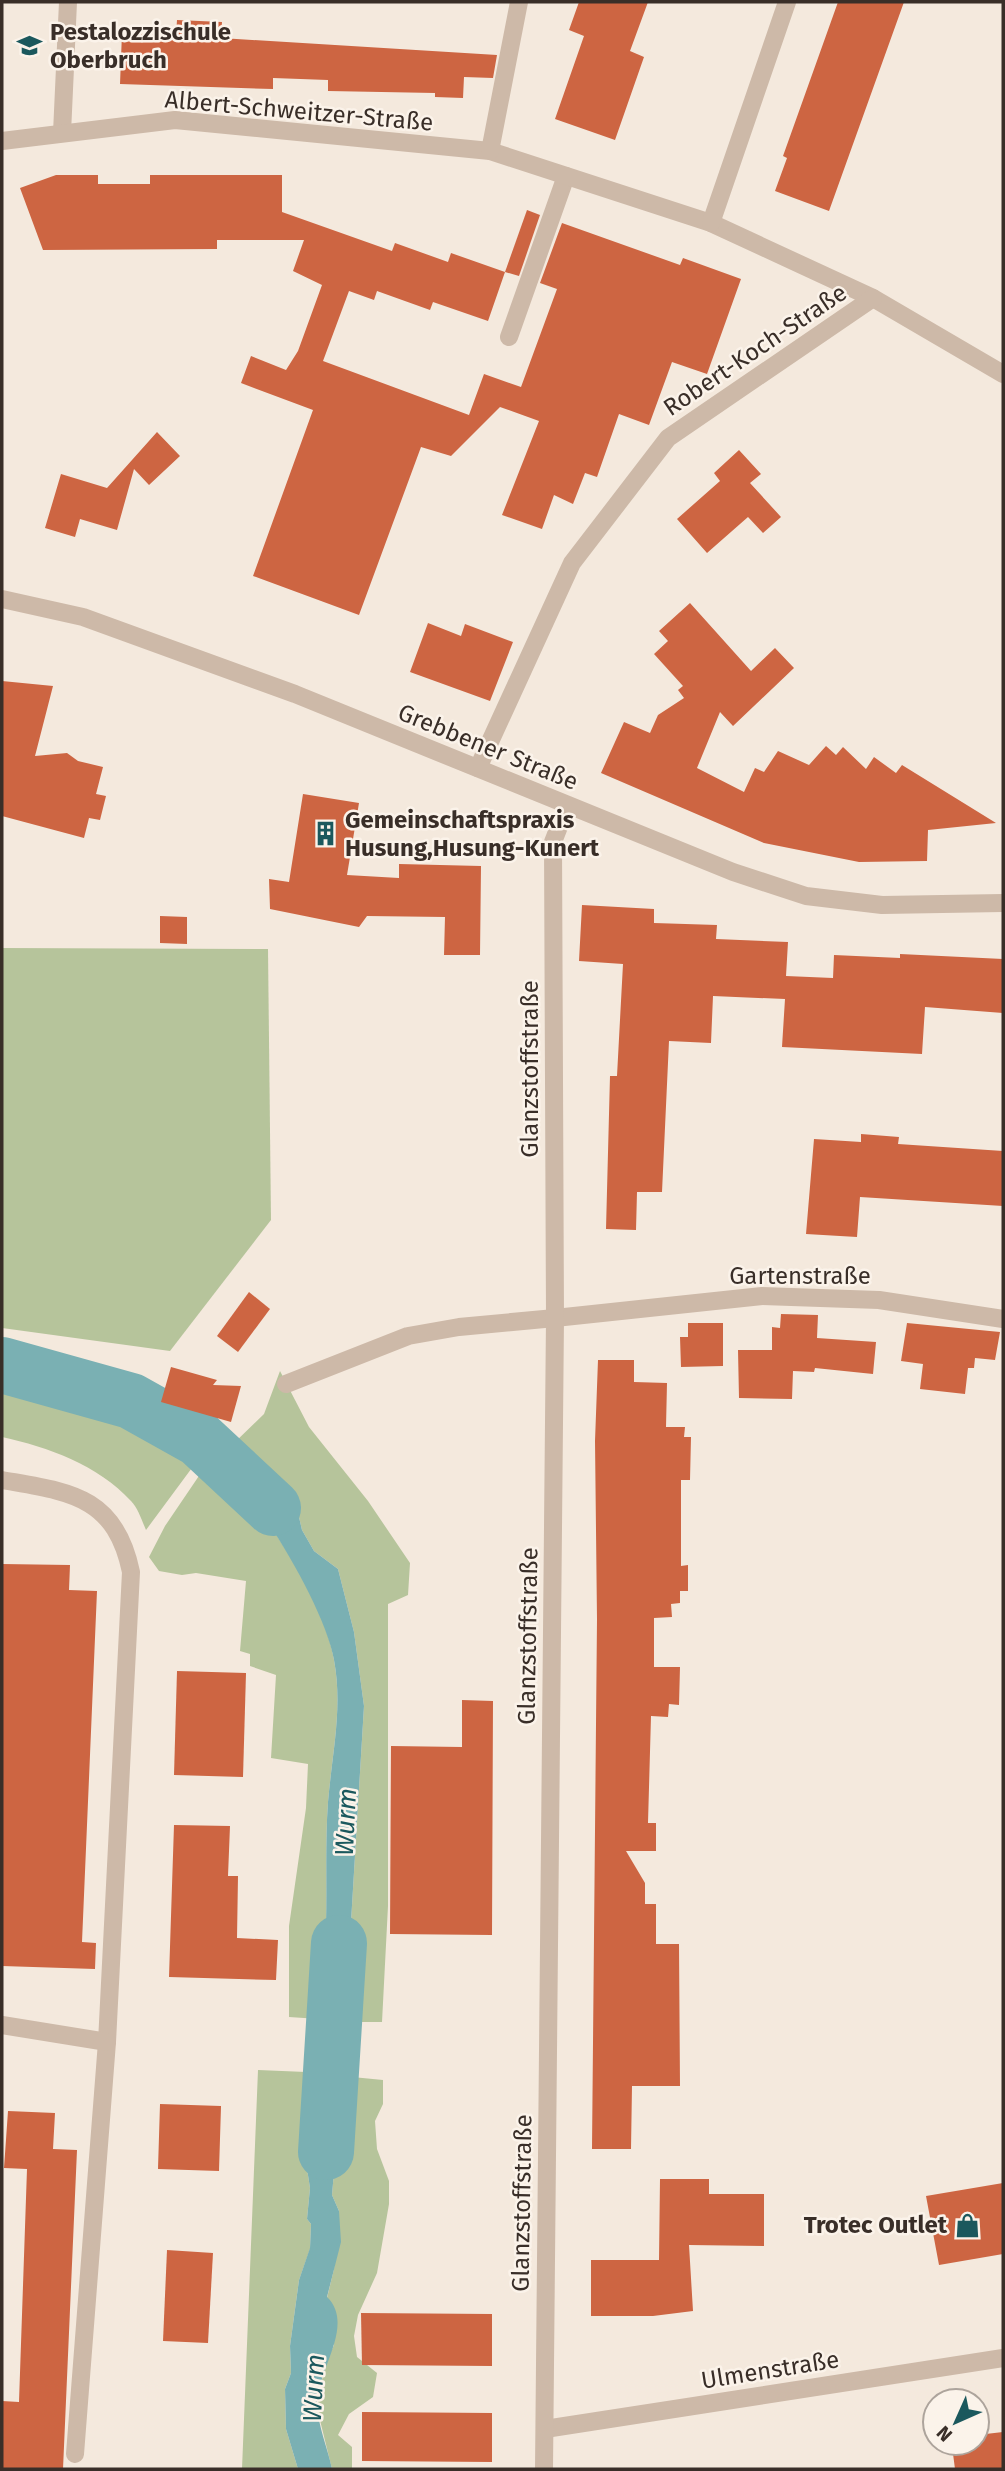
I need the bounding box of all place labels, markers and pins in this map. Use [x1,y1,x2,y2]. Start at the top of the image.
place label: Pestalozzischule Oberbruch [50,18,231,74]
school or university icon: Pestalozzischule Oberbruch [16,32,44,60]
place label: Gemeinschaftspraxis Husung,Husung-Kunert [345,806,600,862]
building icon: Gemeinschaftspraxis Husung,Husung-Kunert [311,820,339,848]
place label: Trotec Outlet [804,2211,948,2239]
shop icon: Trotec Outlet [953,2211,981,2239]

